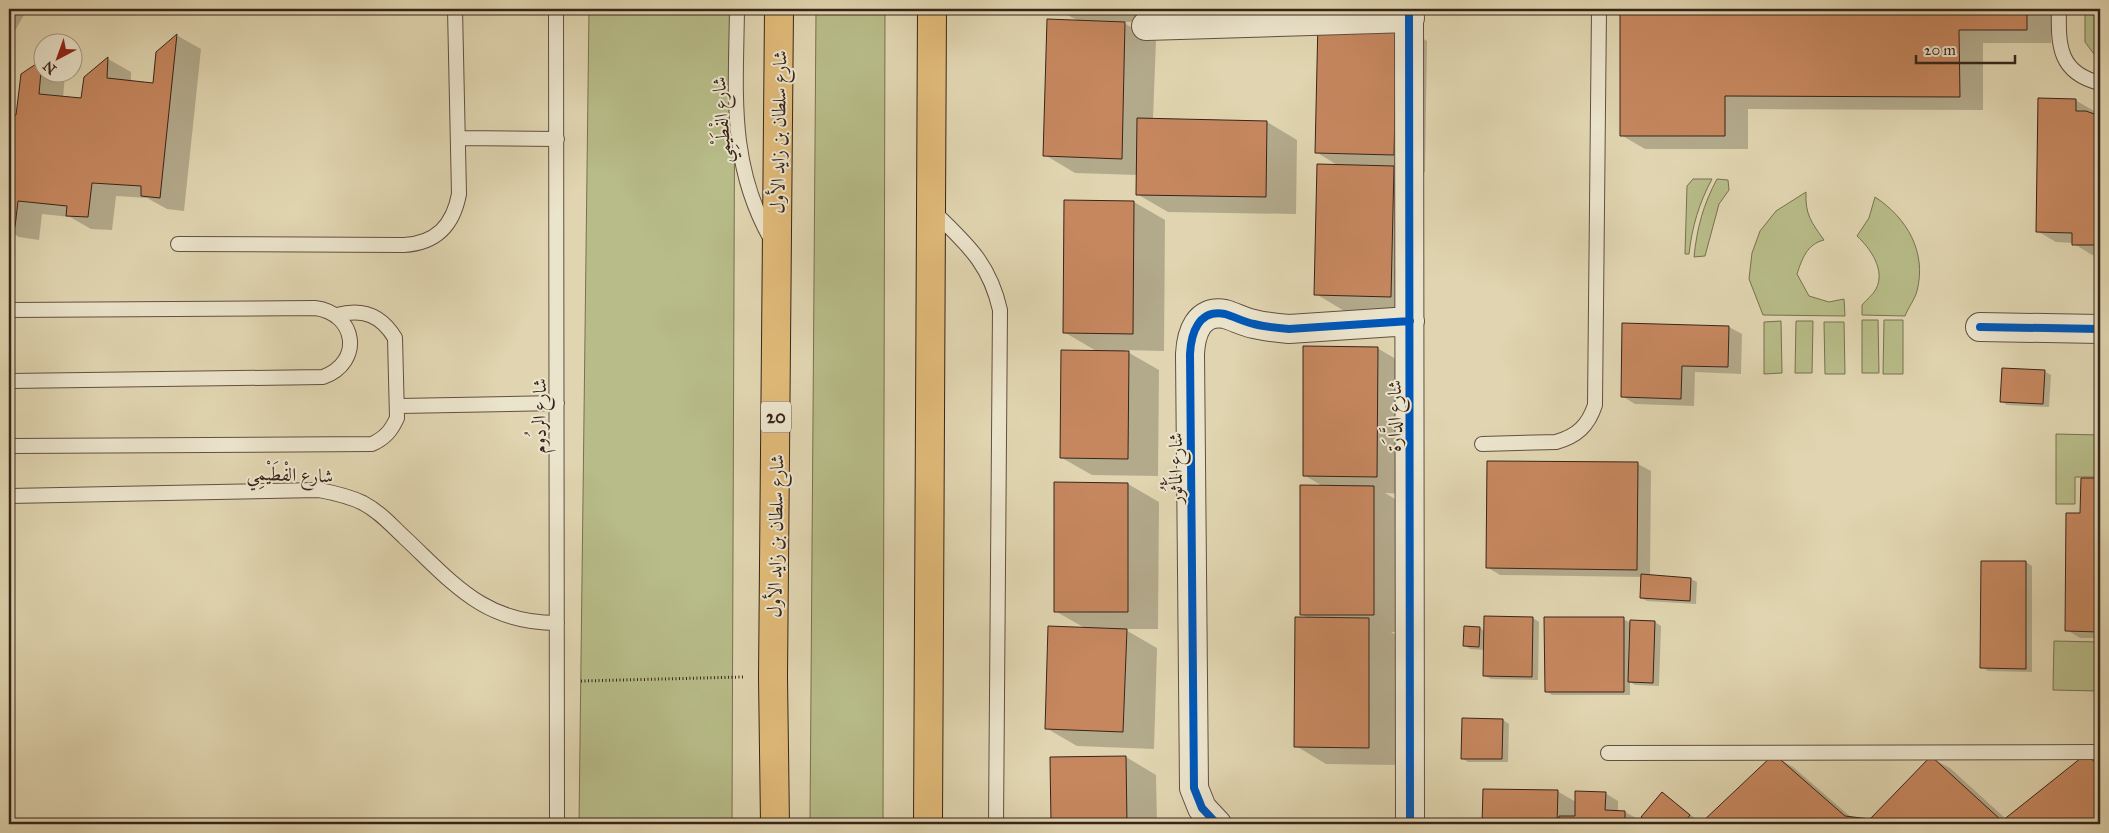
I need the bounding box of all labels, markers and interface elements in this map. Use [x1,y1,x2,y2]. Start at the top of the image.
north arrow [32,32,82,82]
scale bar [1916,32,2015,64]
text: 20 m [1924,41,1956,59]
street label: شارع سلطان بن زايد الأول [764,50,795,214]
text: N [40,57,60,78]
street label: شارع الفْطَيْمِي [704,75,743,164]
street label: شارع الردُوم [524,378,556,454]
street label: شارع الدَّارَة [1378,380,1410,452]
road number: 20 [761,402,791,432]
street label: شارع المَأْثُور [1159,432,1191,506]
street label: شارع سلطان بن زايد الأول [761,454,792,618]
street label: شارع الفْطَيْمِي [246,458,334,495]

